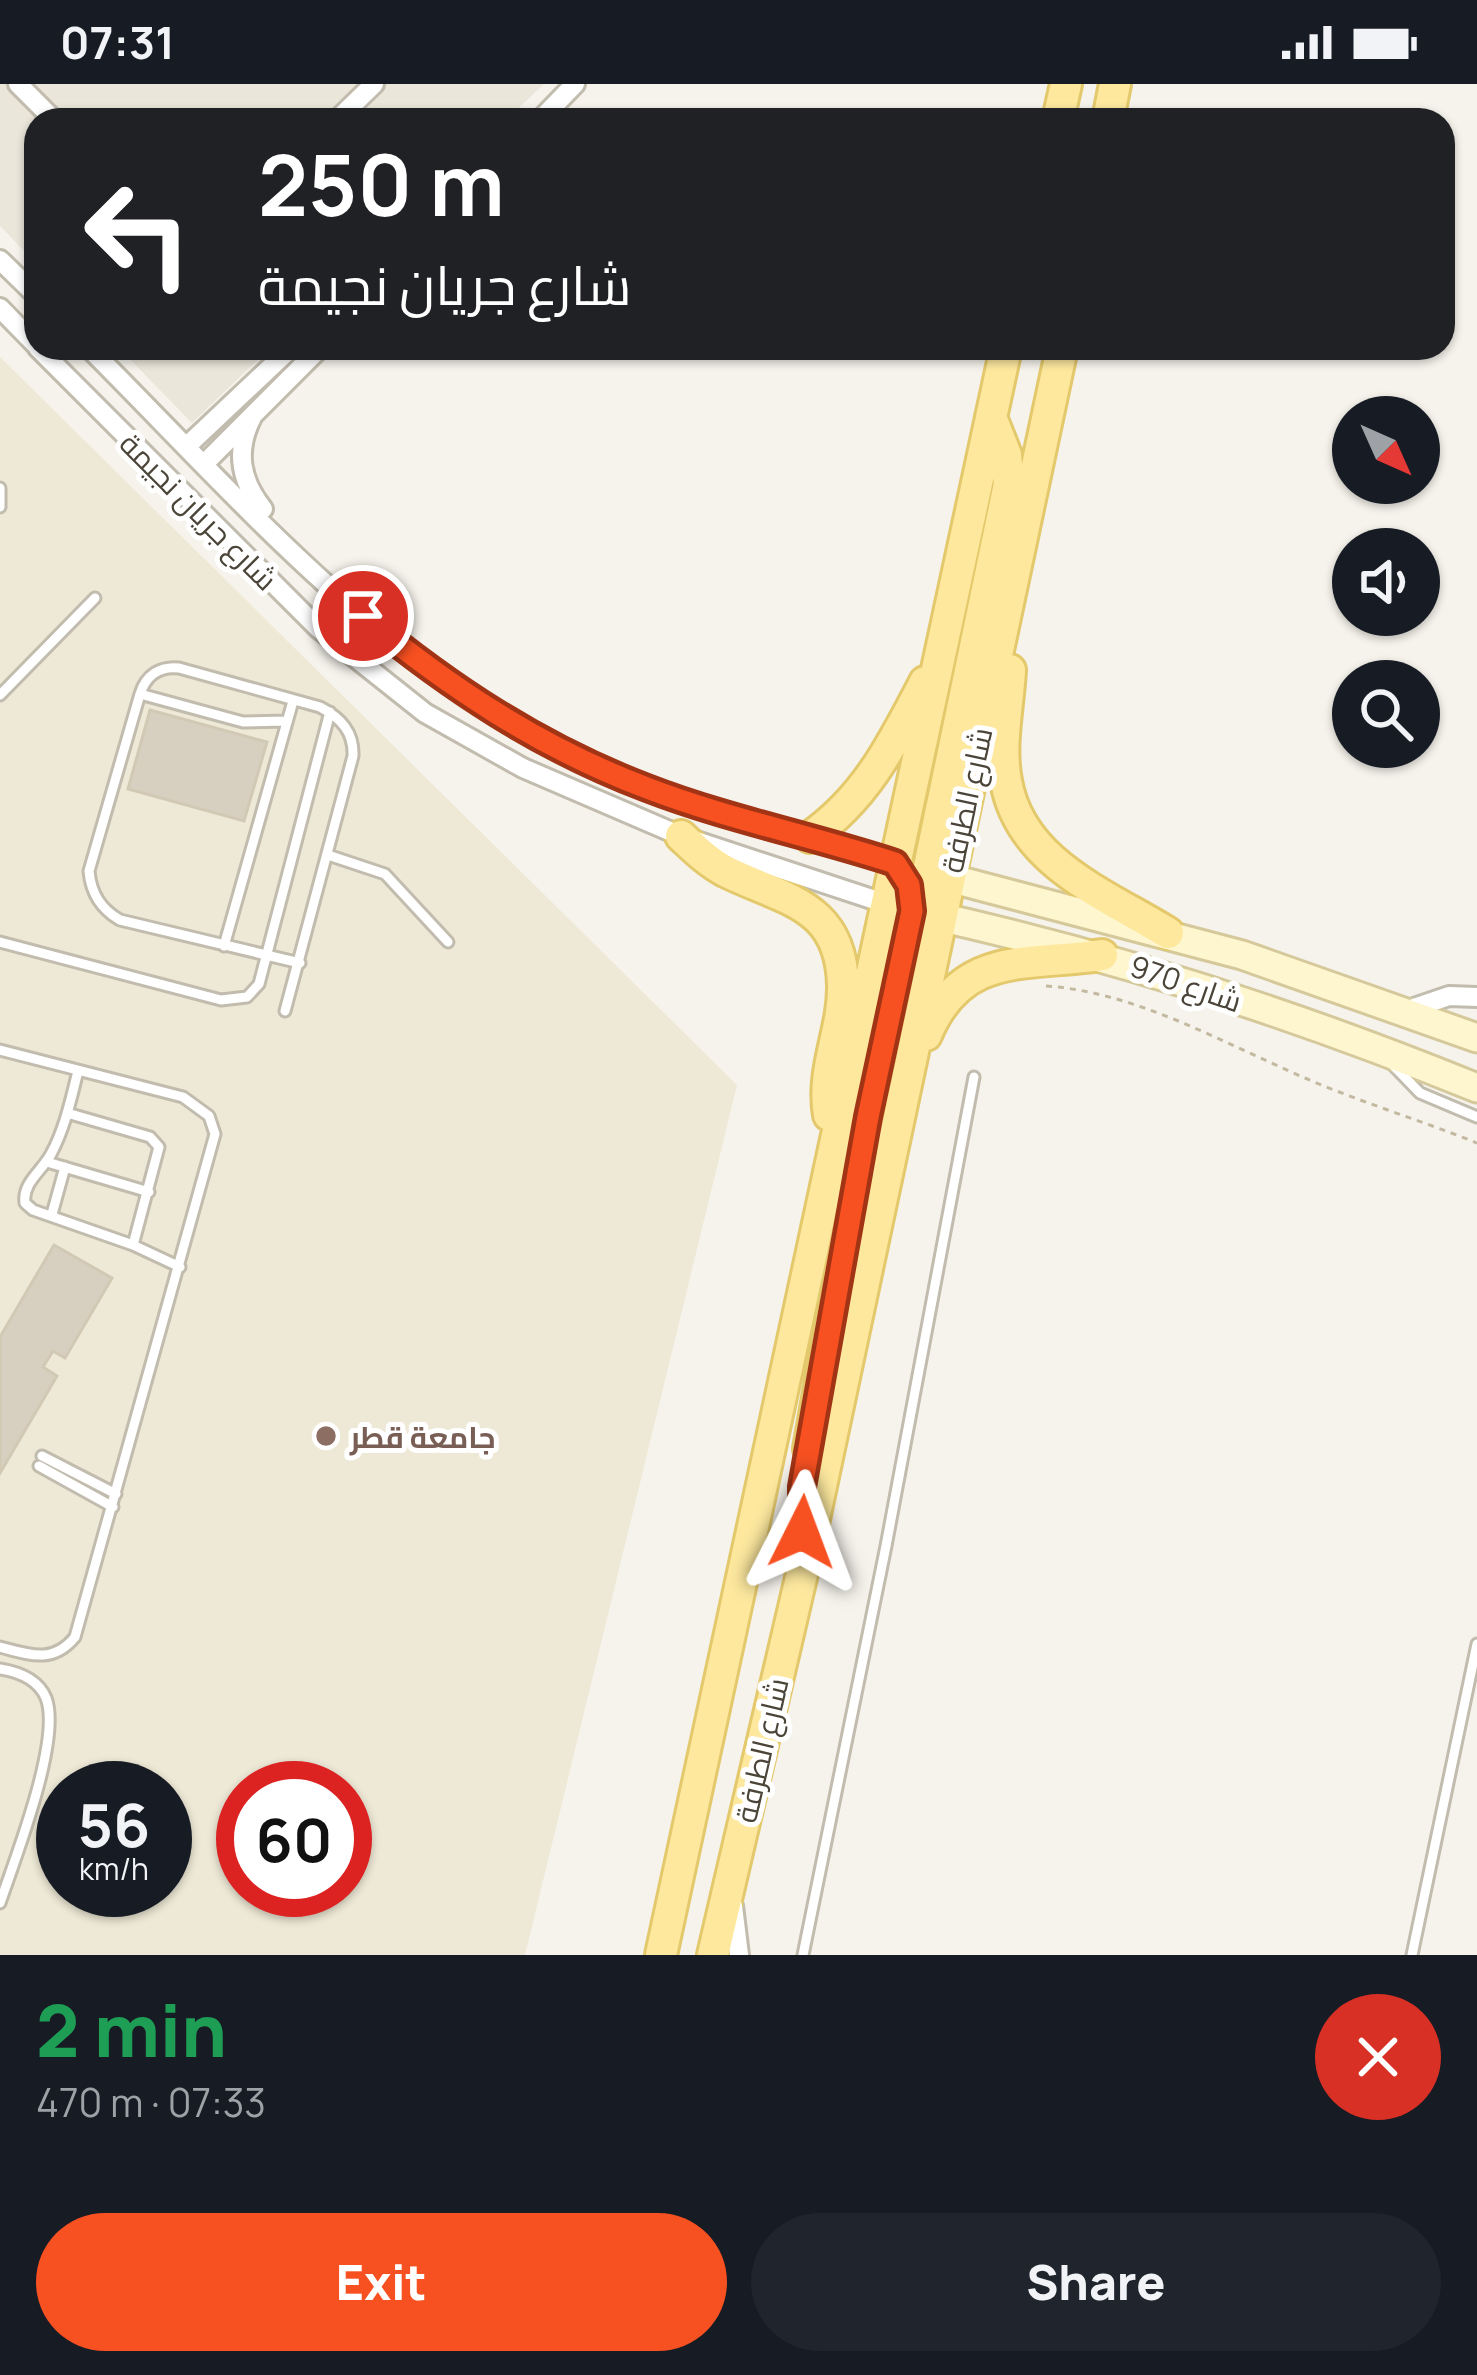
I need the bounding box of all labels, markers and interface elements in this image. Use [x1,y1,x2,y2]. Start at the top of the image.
text: 07:31 [60,11,175,73]
text: 250 m [258,126,505,241]
icon: left [60,156,216,312]
text: شارع جريان نجيمة [258,247,632,321]
north arrow [1332,396,1440,504]
map controls [1332,396,1440,768]
street label: شارع جريان نجيمة [110,423,287,600]
button: sound [1332,528,1440,636]
pin [312,565,414,667]
icon: arrive [330,583,396,649]
button: search [1332,660,1440,768]
street label: شارع الطرفة [931,724,1002,877]
street label: شارع 970 [1124,945,1247,1022]
place label: جامعة قطر [349,1416,496,1457]
marker: جامعة قطر [313,1423,339,1449]
position arrow [739,1469,865,1595]
street label: شارع الطرفة [724,1674,799,1827]
speed limit sign: 60 [216,1761,372,1917]
text: 56 [78,1783,150,1865]
text: km/h [79,1848,149,1889]
text: 2 min [36,1980,227,2079]
button: close [1315,1994,1441,2120]
text: 470 m · 07:33 [36,2075,266,2129]
button: Exit [36,2213,727,2351]
button: Share [751,2213,1441,2351]

